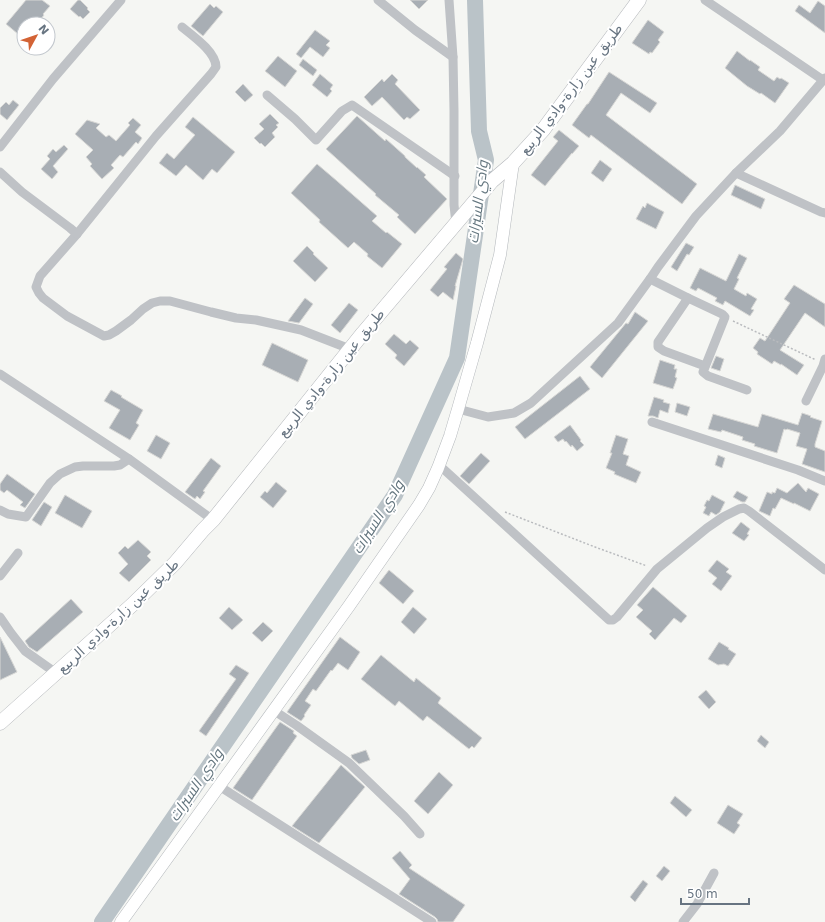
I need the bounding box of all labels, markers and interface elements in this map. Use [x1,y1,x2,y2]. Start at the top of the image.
north arrow [16,16,56,56]
street label: طريق عين زارة-وادي الربيع [516,20,626,158]
text: N [35,22,51,38]
water label: وادي السيرات [464,159,495,245]
street label: طريق عين زارة-وادي الربيع [274,306,388,441]
water label: وادي السيرات [348,476,411,559]
street label: طريق عين زارة-وادي الربيع [54,556,183,677]
water label: وادي السيرات [165,745,230,826]
scale bar [681,880,749,906]
text: 50 m [687,887,718,901]

